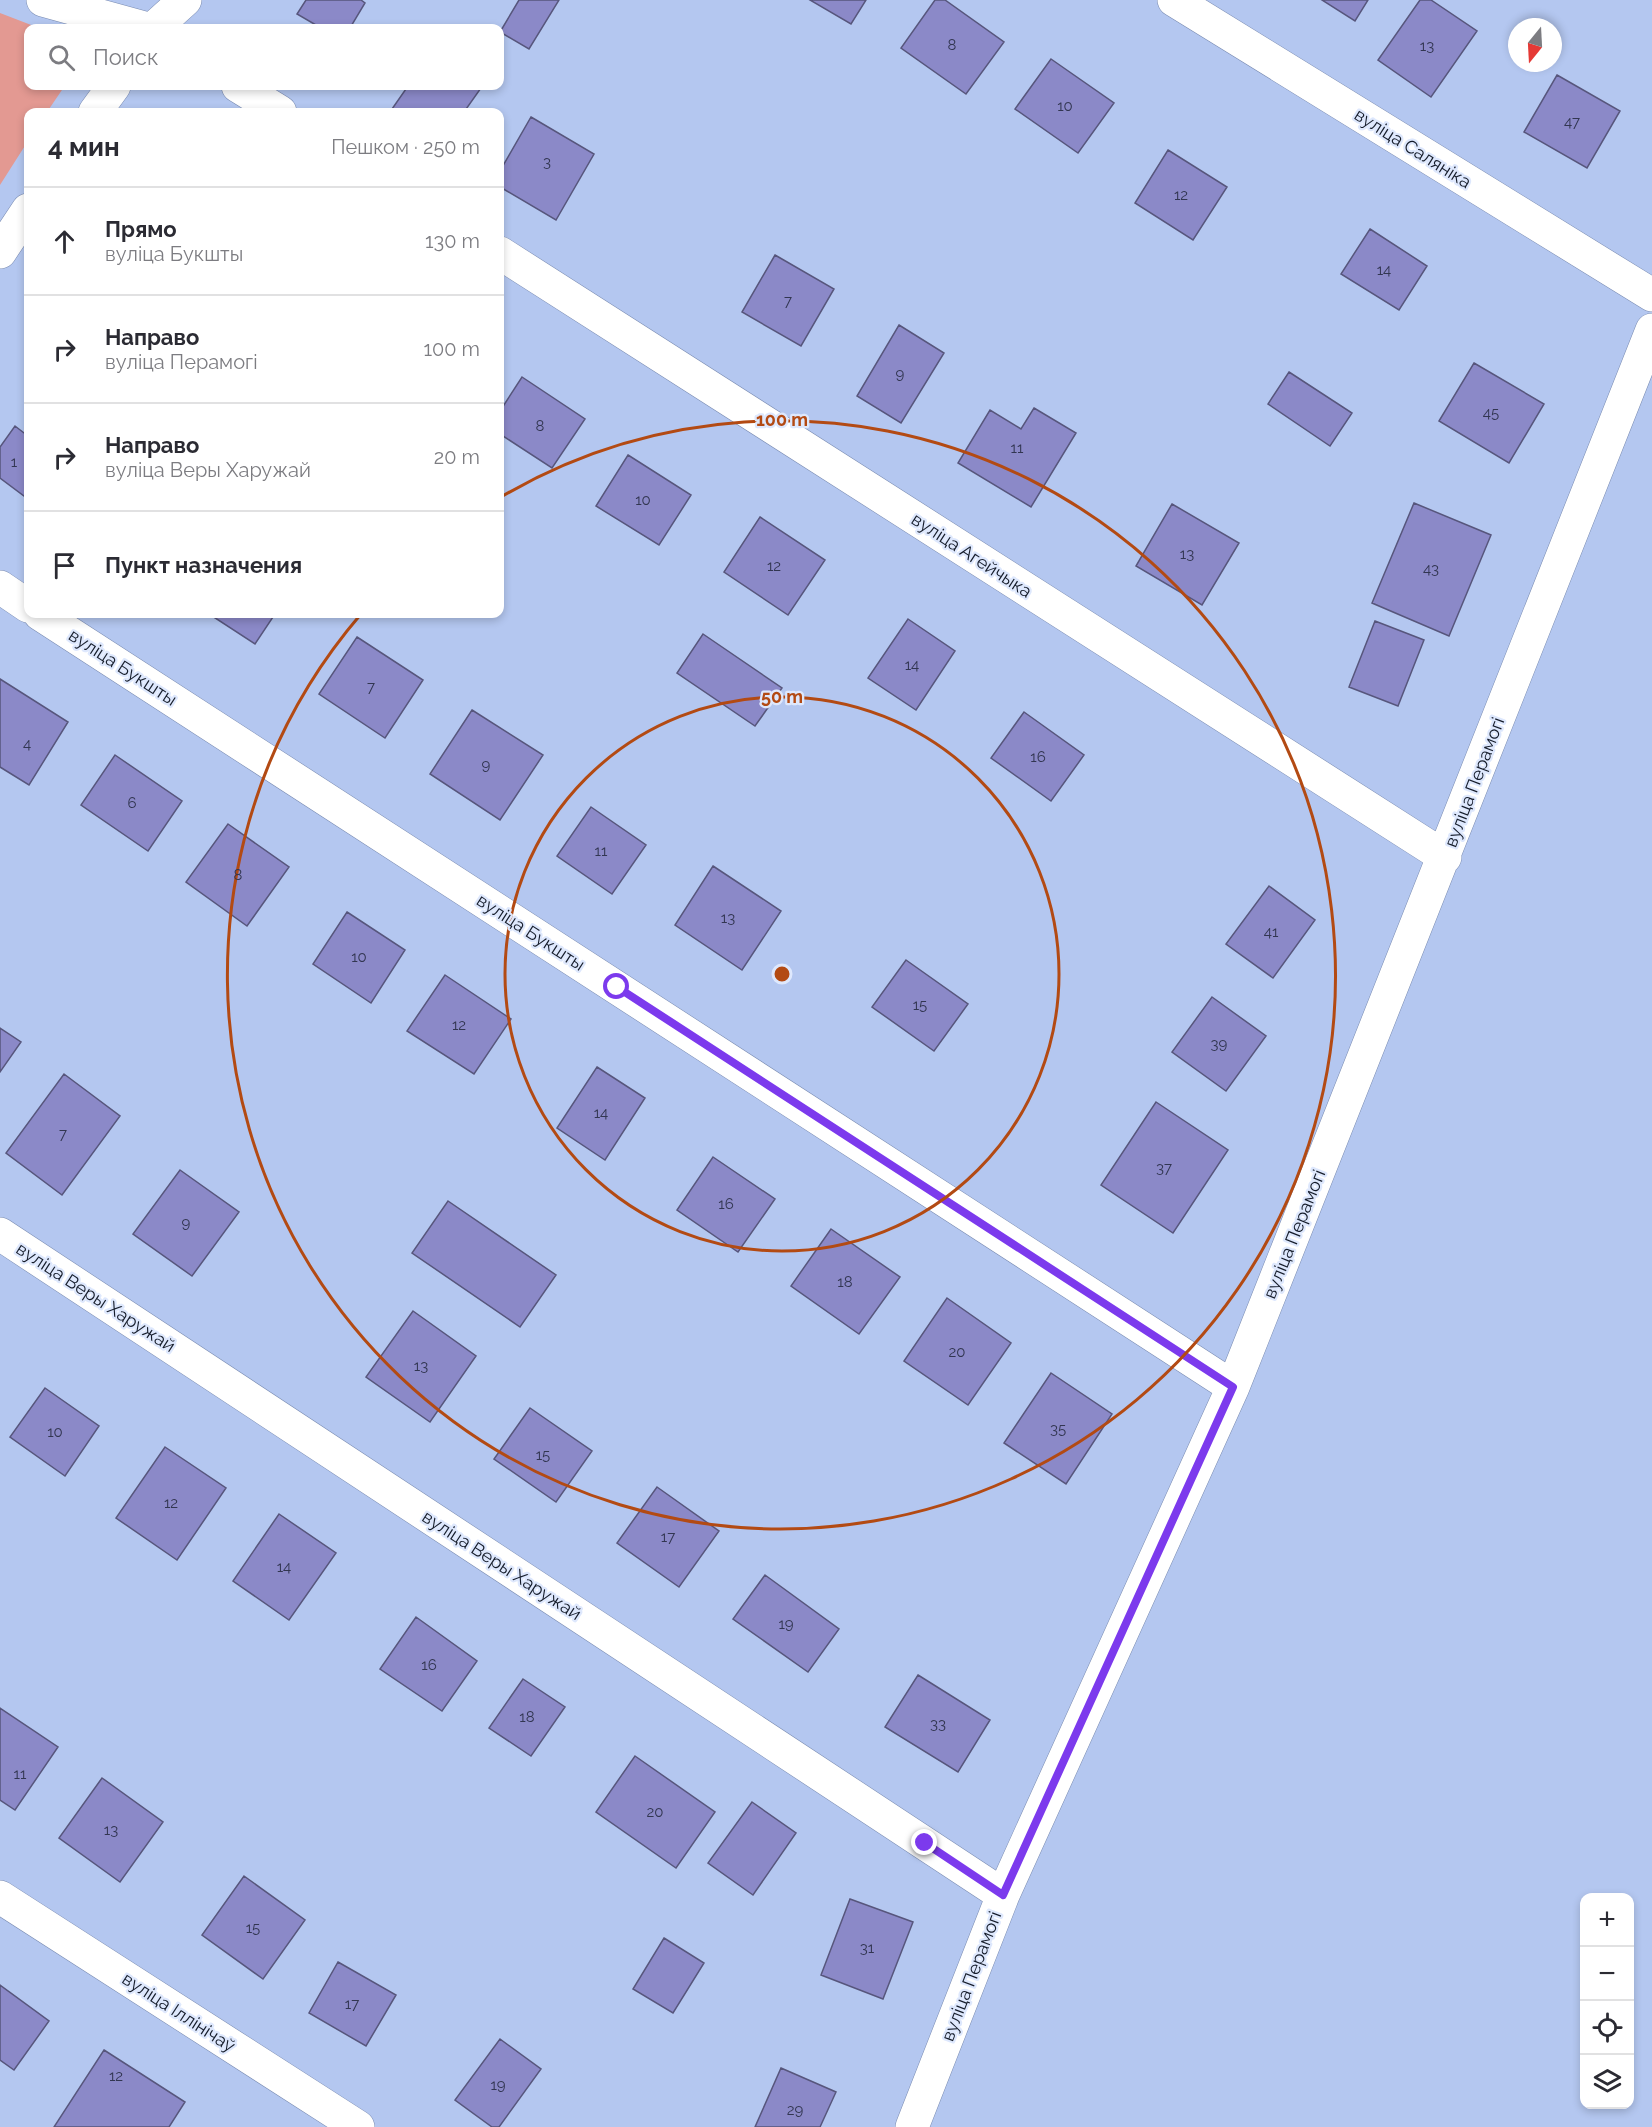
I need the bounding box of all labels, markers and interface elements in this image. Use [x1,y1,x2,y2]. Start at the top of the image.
north arrow [1508,18,1562,72]
search box [24,24,504,90]
house number: 8 [948,36,957,54]
house number: 13 [1420,37,1434,55]
icon: search [45,41,78,74]
text: Поиск [93,44,158,70]
house number: 10 [1057,97,1073,115]
street label: вуліца Саляніка [1351,104,1475,192]
house number: 47 [1564,113,1580,131]
text: 4 мин [48,132,120,162]
text: Пешком · 250 m [331,135,480,159]
house number: 3 [543,153,551,171]
house number: 12 [1174,186,1188,204]
text: Прямо [105,216,177,242]
icon: ahead [48,225,81,258]
text: 130 m [425,229,480,253]
text: вуліца Букшты [105,242,243,266]
house number: 14 [1377,261,1391,279]
house number: 7 [784,292,792,310]
text: Направо [105,324,199,350]
icon: right [48,333,81,366]
text: 100 m [423,337,480,361]
text: вуліца Перамогі [105,350,258,374]
house number: 9 [896,365,905,383]
house number: 45 [1483,404,1499,422]
text: 100 m [756,409,808,430]
house number: 8 [536,417,545,435]
text: Направо [105,432,199,458]
house number: 11 [1011,439,1024,457]
icon: right [48,441,81,474]
text: 20 m [434,445,480,469]
house number: 1 [11,453,18,471]
text: вуліца Веры Харужай [105,458,311,482]
house number: 10 [635,491,651,509]
street label: вуліца Агейчыка [908,508,1036,602]
house number: 13 [1180,545,1194,563]
icon: arrive [48,549,81,582]
text: Пункт назначения [105,552,302,578]
house number: 12 [767,557,781,575]
house number: 43 [1423,560,1439,578]
street label: вуліца Букшты [65,624,181,710]
house number: 14 [905,656,919,674]
house number: 7 [367,678,375,696]
text: 50 m [761,686,803,707]
street label: вуліца Перамогі [1440,714,1508,850]
house number: 4 [23,735,31,753]
house number: 16 [1030,748,1046,766]
house number: 9 [482,756,491,774]
house number: 6 [127,794,137,812]
house number: 11 [595,842,608,860]
house number: 8 [234,866,243,884]
street label: вуліца Букшты [473,889,589,975]
house number: 13 [721,909,735,927]
house number: 41 [1264,923,1279,941]
house number: 10 [351,948,367,966]
centre of rings [772,964,792,984]
route start [603,973,629,999]
house number: 15 [913,996,927,1014]
house number: 12 [452,1016,466,1034]
house number: 39 [1211,1035,1228,1053]
house number: 14 [594,1104,608,1122]
house number: 7 [59,1125,67,1143]
house number: 37 [1156,1159,1172,1177]
street label: вуліца Перамогі [1259,1166,1329,1302]
house number: 16 [718,1195,734,1213]
house number: 9 [182,1214,191,1232]
street label: вуліца Веры Харужай [13,1238,179,1356]
house number: 18 [837,1273,853,1291]
house number: 20 [949,1343,966,1361]
house number: 13 [414,1357,428,1375]
house number: 35 [1050,1420,1066,1438]
house number: 10 [47,1423,63,1441]
house number: 15 [536,1446,550,1464]
house number: 12 [164,1494,178,1512]
street label: вуліца Веры Харужай [419,1506,585,1624]
house number: 17 [661,1528,675,1546]
house number: 14 [277,1558,291,1576]
house number: 19 [778,1615,794,1633]
house number: 16 [421,1656,437,1674]
house number: 18 [519,1708,535,1726]
house number: 33 [930,1715,946,1733]
house number: 11 [14,1765,27,1783]
house number: 20 [647,1803,664,1821]
house number: 13 [104,1821,118,1839]
route end [911,1829,937,1855]
map controls [1580,1893,1634,2109]
button: + [1580,1893,1634,1947]
street label: вуліца Перамогі [937,1908,1005,2044]
house number: 15 [246,1919,260,1937]
house number: 31 [860,1939,875,1957]
button: − [1580,1947,1634,2001]
street label: вуліца Іллінічаў [119,1968,240,2056]
house number: 17 [345,1995,359,2013]
button: locate [1580,2001,1634,2055]
button: layers [1580,2055,1634,2109]
house number: 12 [109,2067,123,2085]
house number: 19 [490,2076,506,2094]
house number: 29 [787,2101,804,2119]

